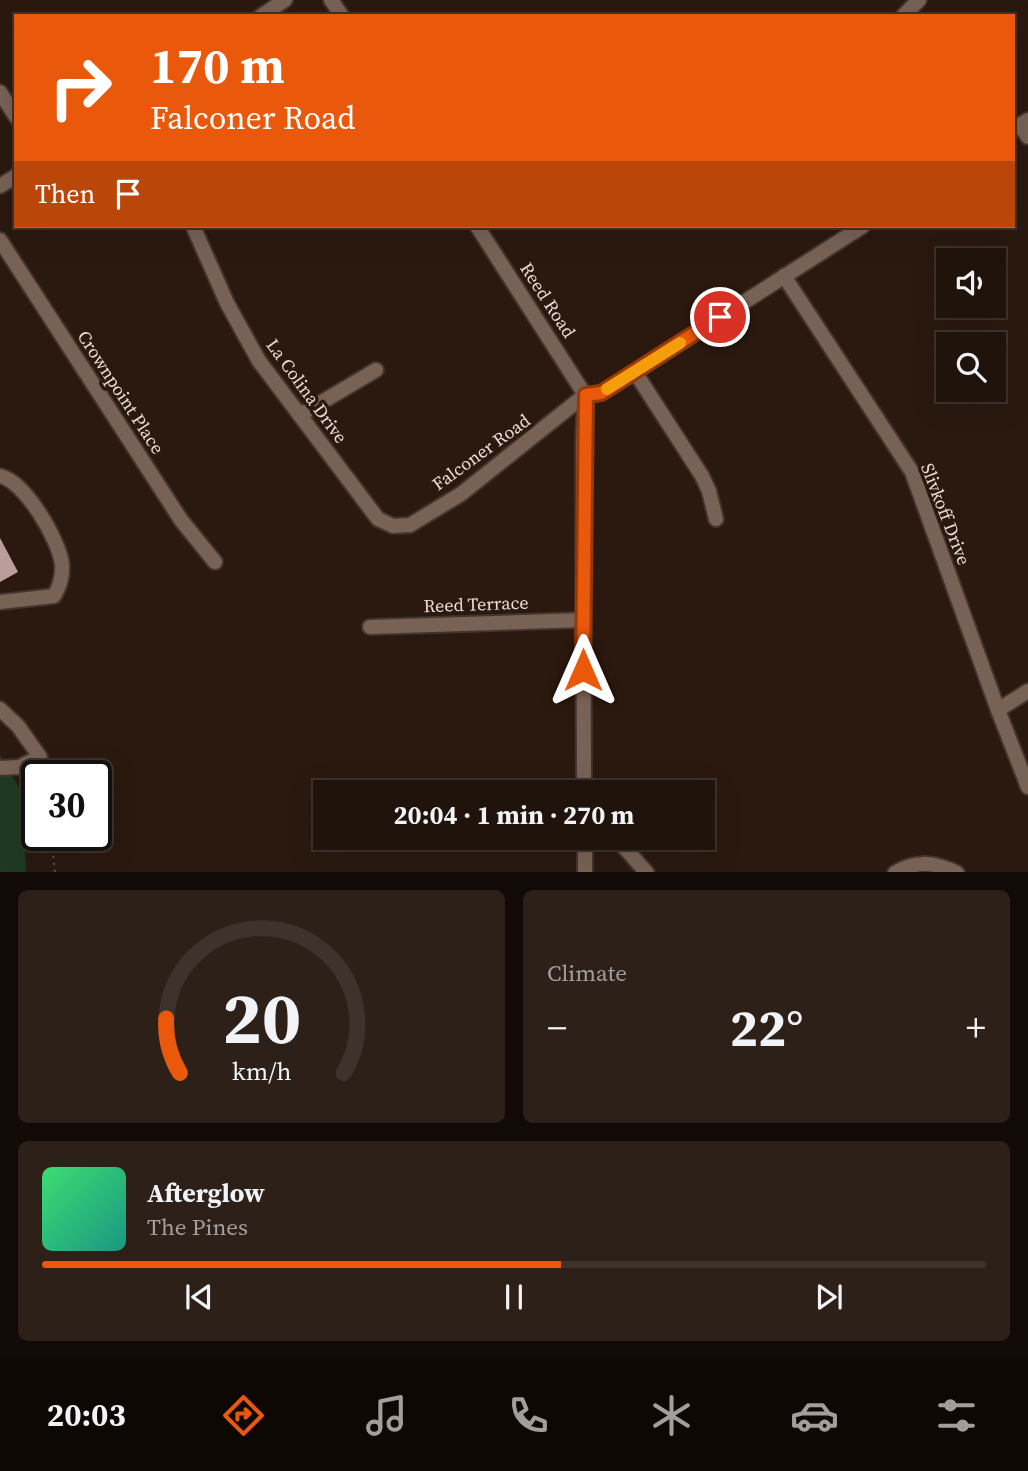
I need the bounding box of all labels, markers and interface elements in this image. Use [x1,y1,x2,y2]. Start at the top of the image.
text: 170 m [150,32,285,99]
icon: right [35,42,126,133]
text: Falconer Road [150,96,355,140]
icon: arrive [109,175,147,213]
text: Then [35,176,95,212]
map controls [936,248,1006,402]
button: sound [936,248,1006,318]
street label: Reed Road [514,258,582,342]
pin [690,287,750,347]
icon: arrive [701,298,739,336]
street label: Crownpoint Place [72,325,170,459]
button: search [936,332,1006,402]
street label: La Colina Drive [261,334,353,448]
street label: Falconer Road [427,408,535,496]
street label: Slivkoff Drive [915,460,977,568]
street label: Reed Terrace [423,590,529,618]
position arrow [546,633,620,707]
speed limit sign: 30 [21,760,112,851]
text: 20:04 · 1 min · 270 m [394,797,634,833]
text: Climate [547,957,627,989]
text: 20 [222,968,301,1067]
text: 22° [730,992,803,1063]
text: − [547,1002,567,1054]
text: + [966,1002,986,1054]
text: km/h [232,1053,291,1087]
text: Afterglow [147,1175,265,1211]
text: The Pines [147,1211,248,1243]
icon: previous [180,1278,218,1316]
icon: pause [495,1278,533,1316]
icon: next [810,1278,848,1316]
icon: directions [219,1391,268,1440]
icon: music [362,1391,411,1440]
icon: phone [504,1391,553,1440]
icon: climate [647,1391,696,1440]
icon: car [790,1391,839,1440]
icon: filters [932,1391,981,1440]
text: 20:03 [47,1393,126,1437]

